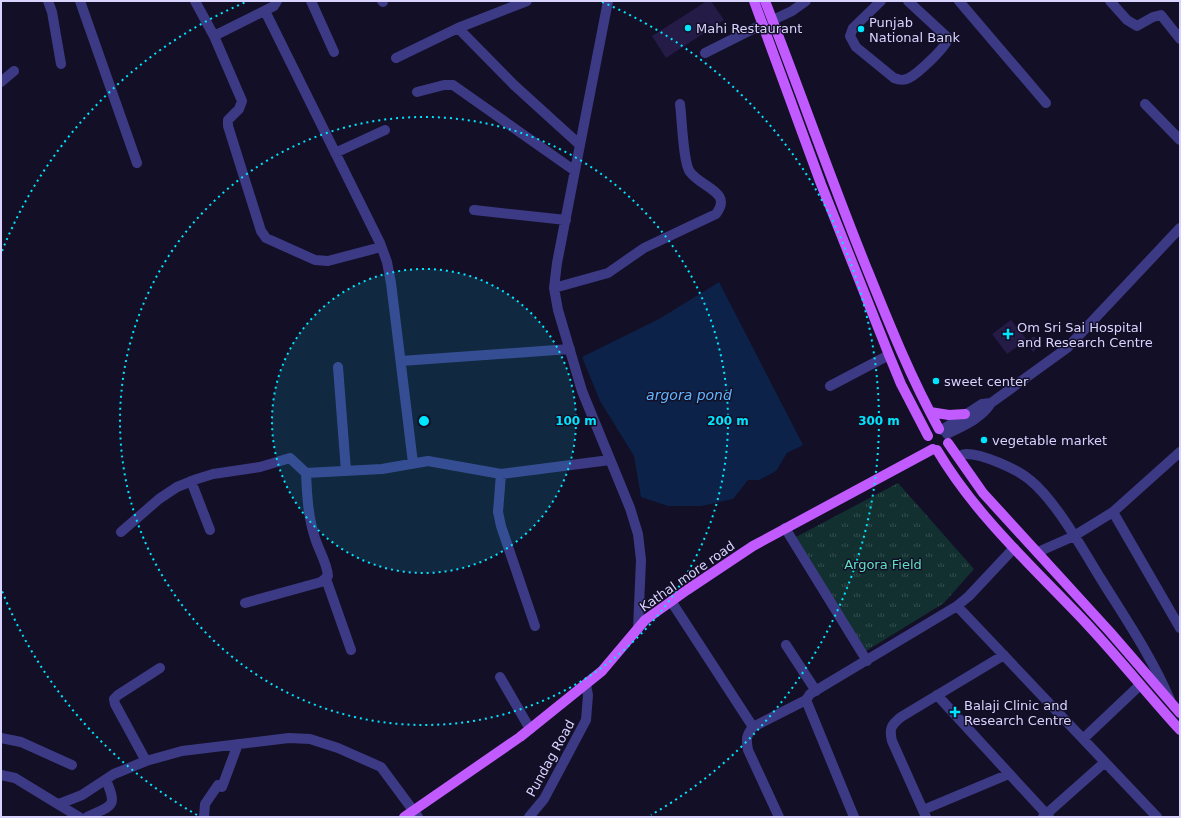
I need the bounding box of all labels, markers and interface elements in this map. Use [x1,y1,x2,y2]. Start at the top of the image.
place label: Punjab National Bank [869,15,960,45]
place label: Mahi Restaurant [696,21,802,36]
marker: Mahi Restaurant [683,23,693,33]
marker: Punjab National Bank [856,24,866,34]
place label: Om Sri Sai Hospital and Research Centre [1017,320,1153,350]
marker: Om Sri Sai Hospital and Research Centre [1002,328,1014,340]
place label: sweet center [944,374,1029,389]
marker: sweet center [931,376,941,386]
water label: argora pond [646,387,732,403]
centre of rings [417,414,431,428]
text: 100 m [555,414,597,428]
text: 200 m [707,414,749,428]
text: 300 m [858,414,900,428]
place label: vegetable market [992,433,1107,448]
marker: vegetable market [979,435,989,445]
street label: Kathal more road [637,538,738,615]
park label: Argora Field [844,557,922,572]
place label: Balaji Clinic and Research Centre [964,698,1071,728]
marker: Balaji Clinic and Research Centre [949,706,961,718]
street label: Pundag Road [523,717,578,799]

